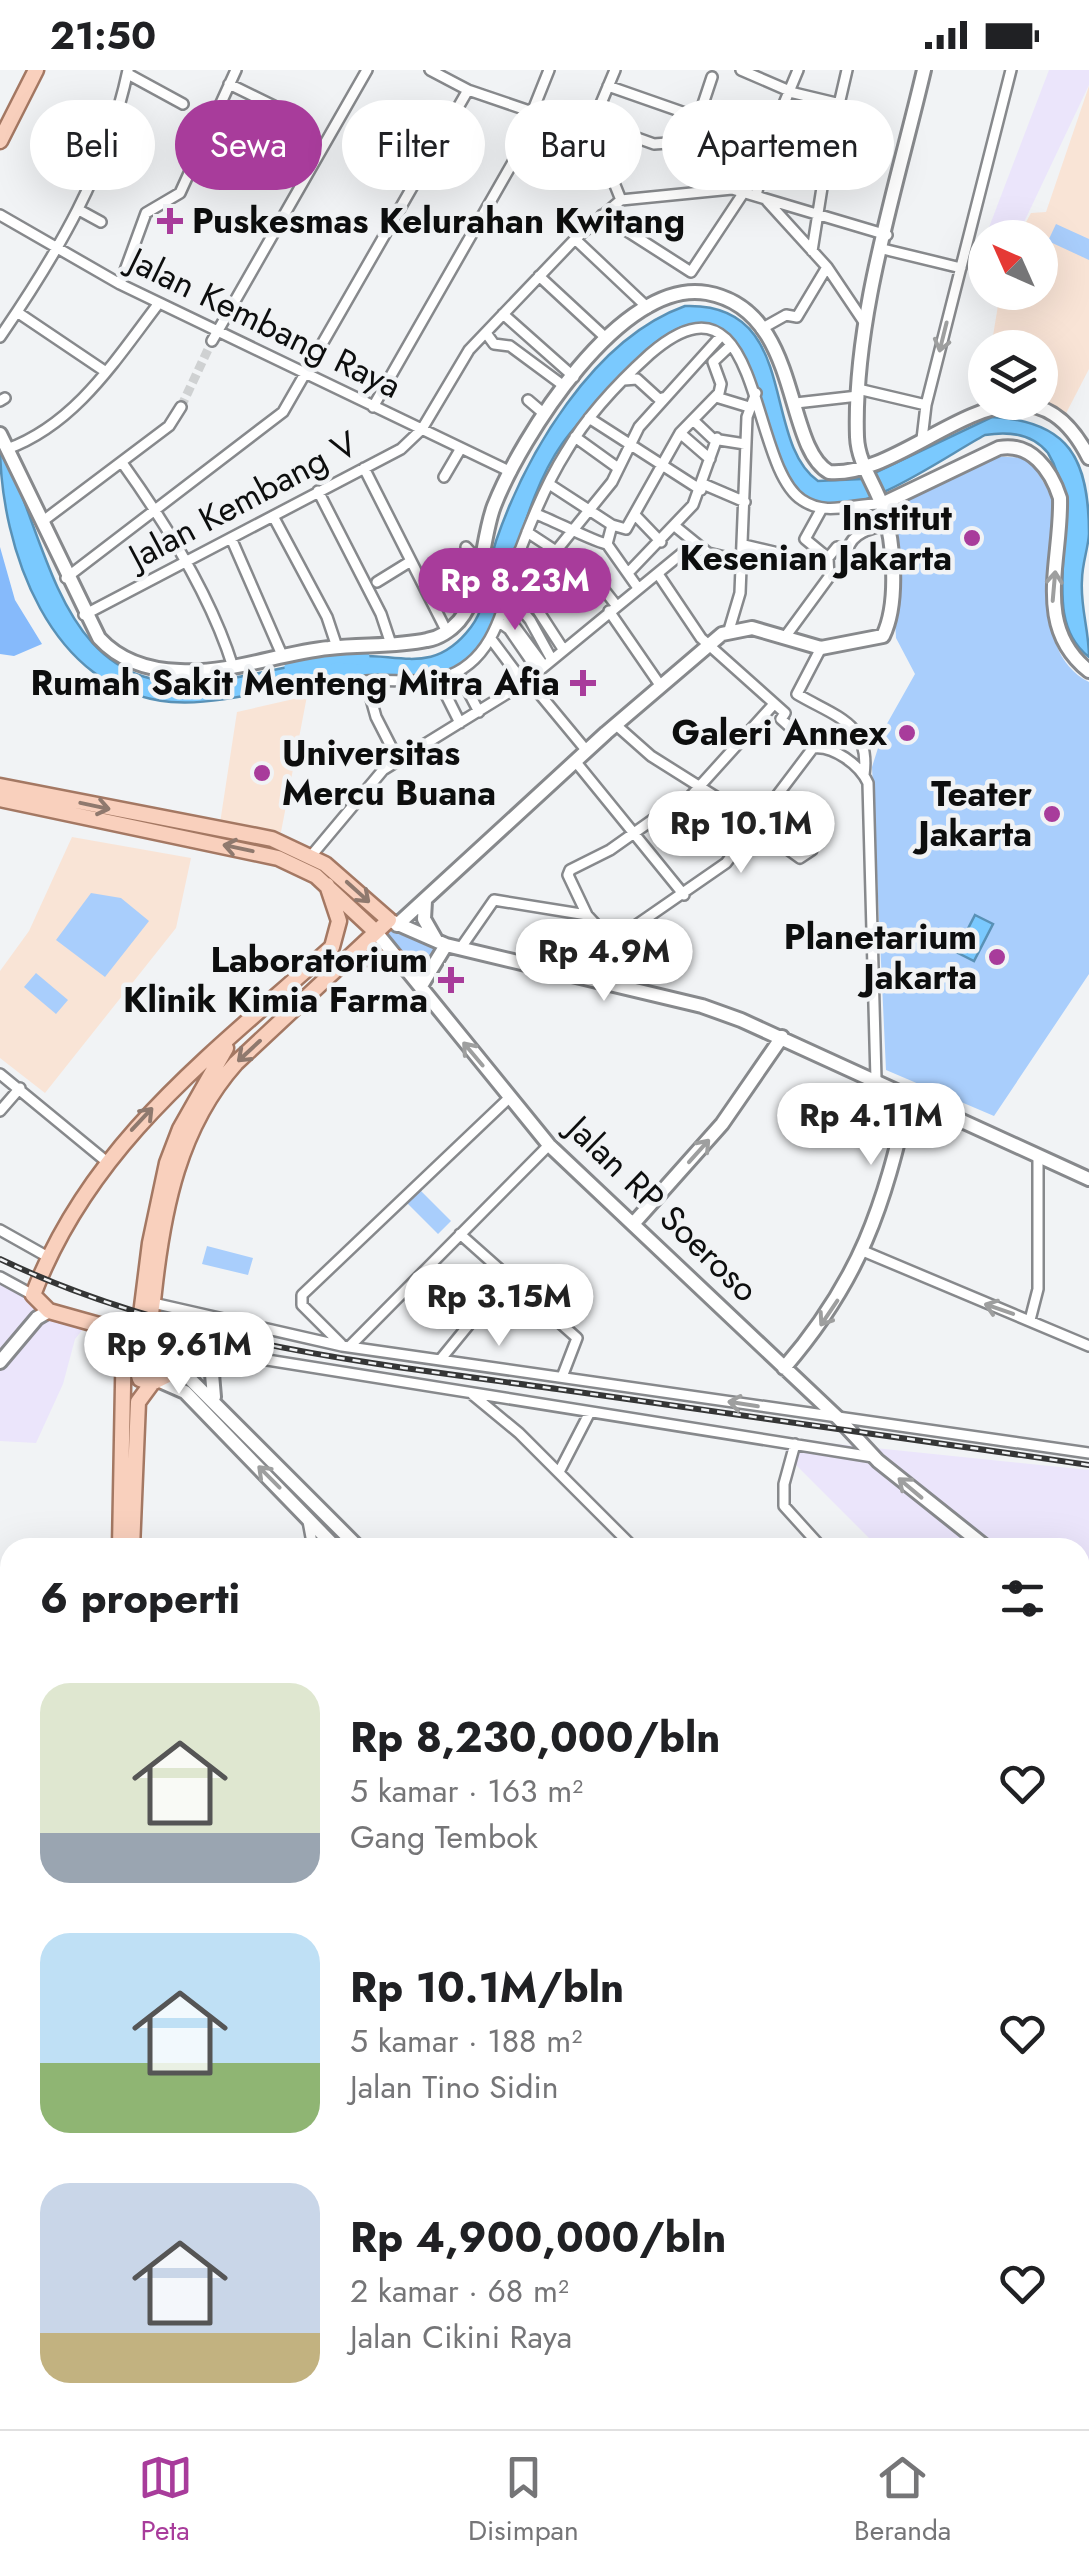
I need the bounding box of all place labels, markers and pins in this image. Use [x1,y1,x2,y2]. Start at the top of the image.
place label: Puskesmas Kelurahan Kwitang [192,196,685,246]
marker: Puskesmas Kelurahan Kwitang [157,208,183,234]
place label: Institut Kesenian Jakarta [679,493,952,583]
marker: Institut Kesenian Jakarta [961,527,983,549]
pin: Rp 8.23M [412,548,618,633]
place label: Rumah Sakit Menteng Mitra Afia [30,658,560,708]
marker: Rumah Sakit Menteng Mitra Afia [570,670,596,696]
place label: Galeri Annex [671,708,887,758]
marker: Galeri Annex [896,722,918,744]
place label: Universitas Mercu Buana [282,728,496,818]
marker: Universitas Mercu Buana [251,762,273,784]
place label: Teater Jakarta [912,769,1033,859]
pin: Rp 10.1M [638,791,844,876]
marker: Teater Jakarta [1041,803,1063,825]
place label: Planetarium Jakarta [784,912,977,1002]
pin: Rp 4.9M [512,919,696,1004]
place label: Laboratorium Klinik Kimia Farma [123,935,428,1025]
marker: Planetarium Jakarta [986,946,1008,968]
marker: Laboratorium Klinik Kimia Farma [438,967,464,993]
pin: Rp 4.11M [768,1083,974,1168]
pin: Rp 3.15M [396,1264,602,1349]
pin: Rp 9.61M [76,1312,282,1397]

